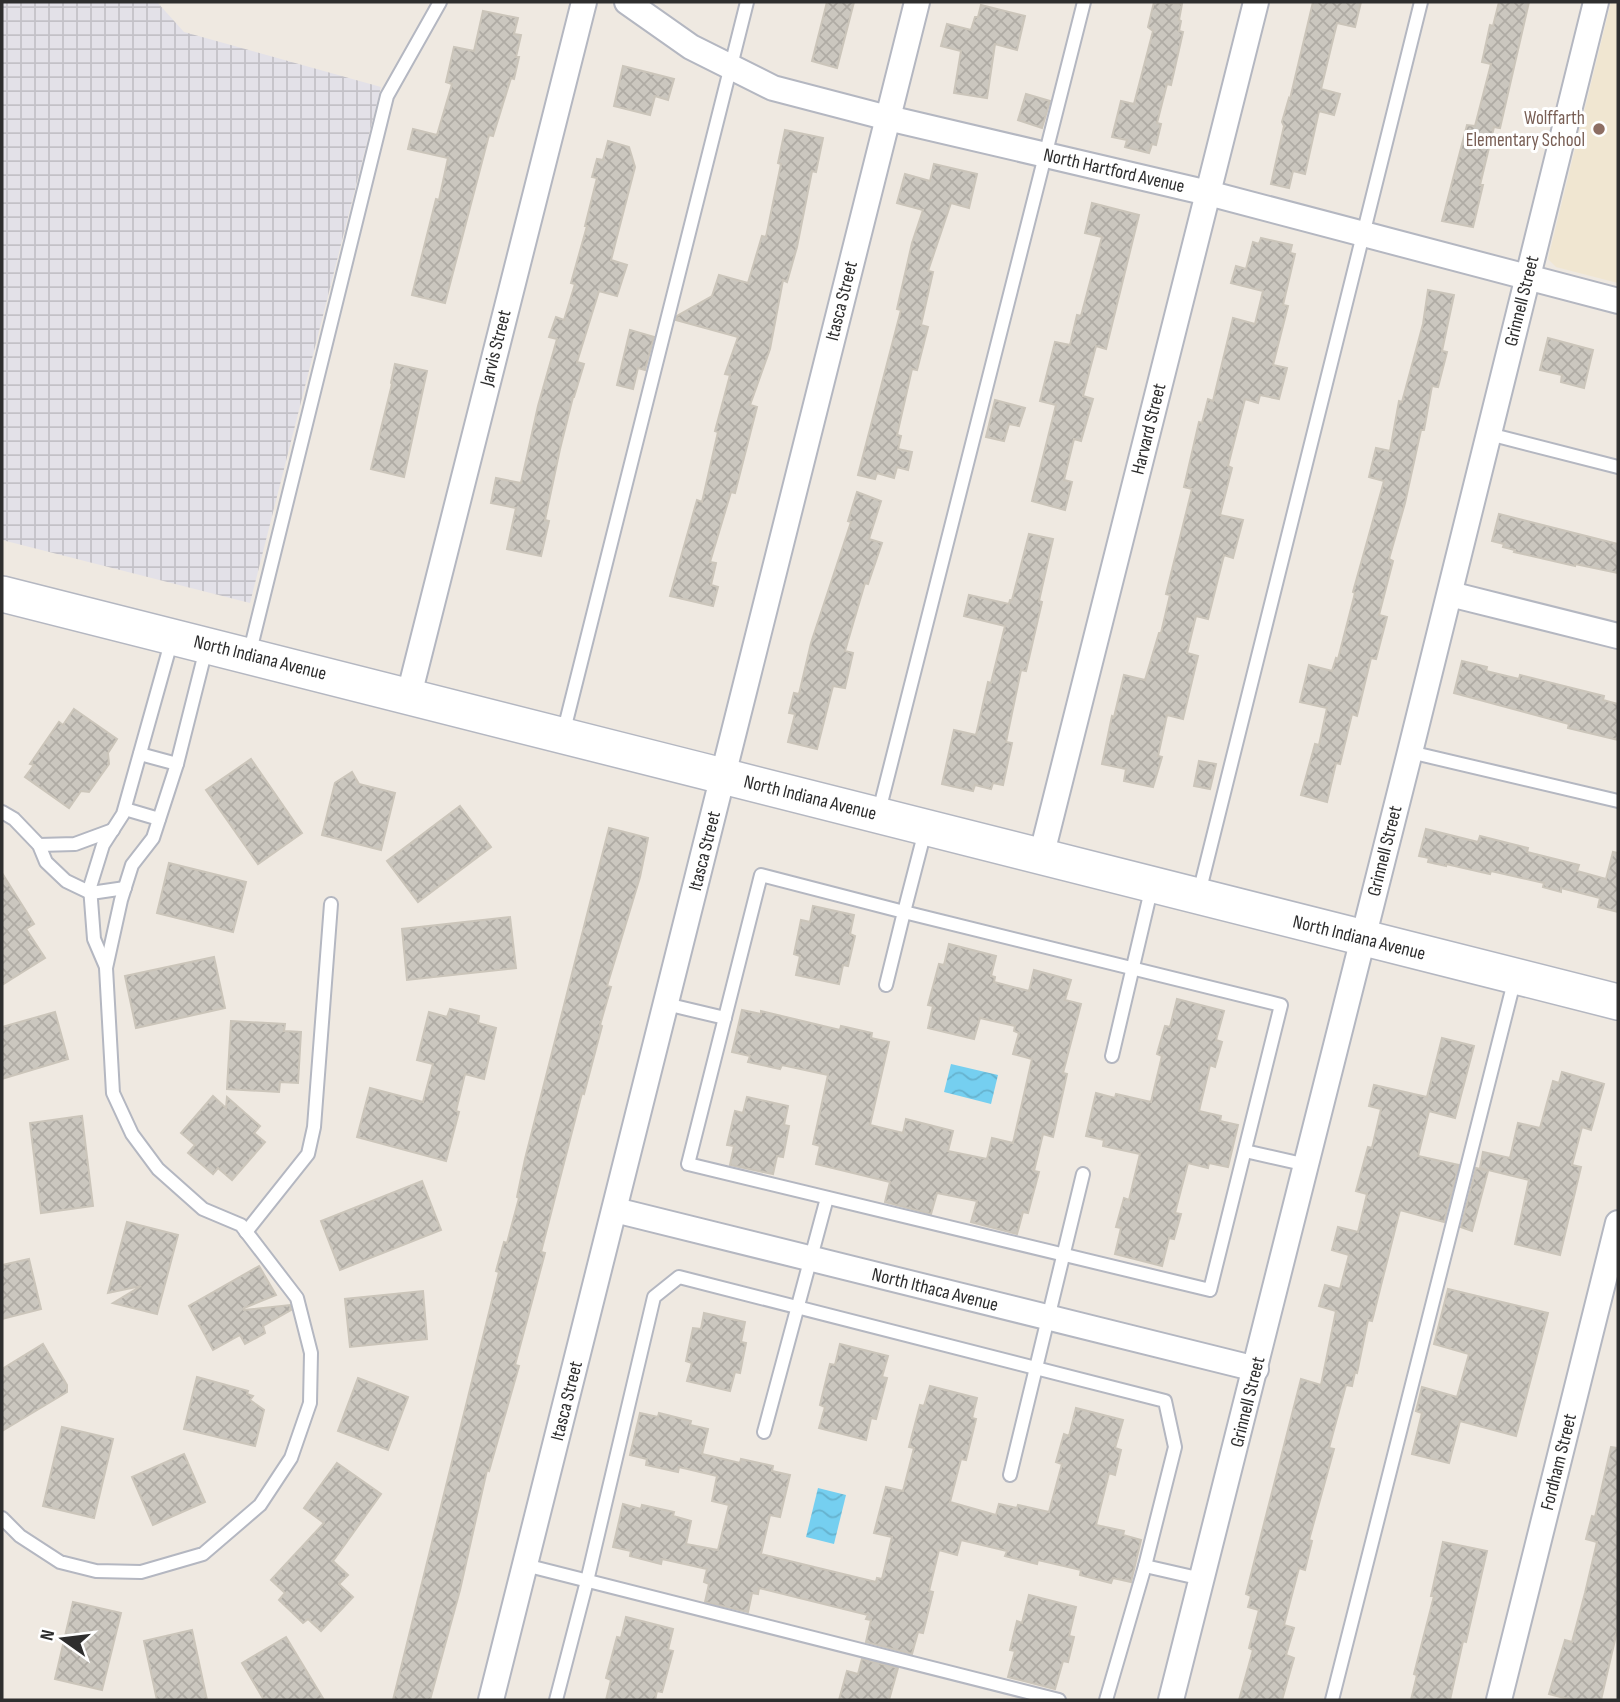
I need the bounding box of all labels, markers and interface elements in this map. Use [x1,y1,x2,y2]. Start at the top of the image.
place label: Wolffarth Elementary School [1466,107,1585,152]
marker: Wolffarth Elementary School [1591,121,1607,137]
street label: North Hartford Avenue [1041,144,1187,198]
street label: Grinnell Street [1500,253,1544,349]
street label: Itasca Street [821,259,863,343]
street label: Jarvis Street [475,307,517,389]
street label: Harvard Street [1127,381,1171,477]
street label: North Indiana Avenue [191,630,329,686]
street label: North Indiana Avenue [741,770,879,826]
street label: Grinnell Street [1363,803,1407,899]
street label: Itasca Street [684,809,726,893]
street label: North Indiana Avenue [1290,910,1428,966]
street label: North Ithaca Avenue [869,1263,1001,1317]
street label: Grinnell Street [1226,1354,1270,1450]
street label: Itasca Street [546,1359,588,1443]
street label: Fordham Street [1536,1411,1582,1513]
north arrow [28,1604,98,1674]
text: N [36,1628,60,1643]

